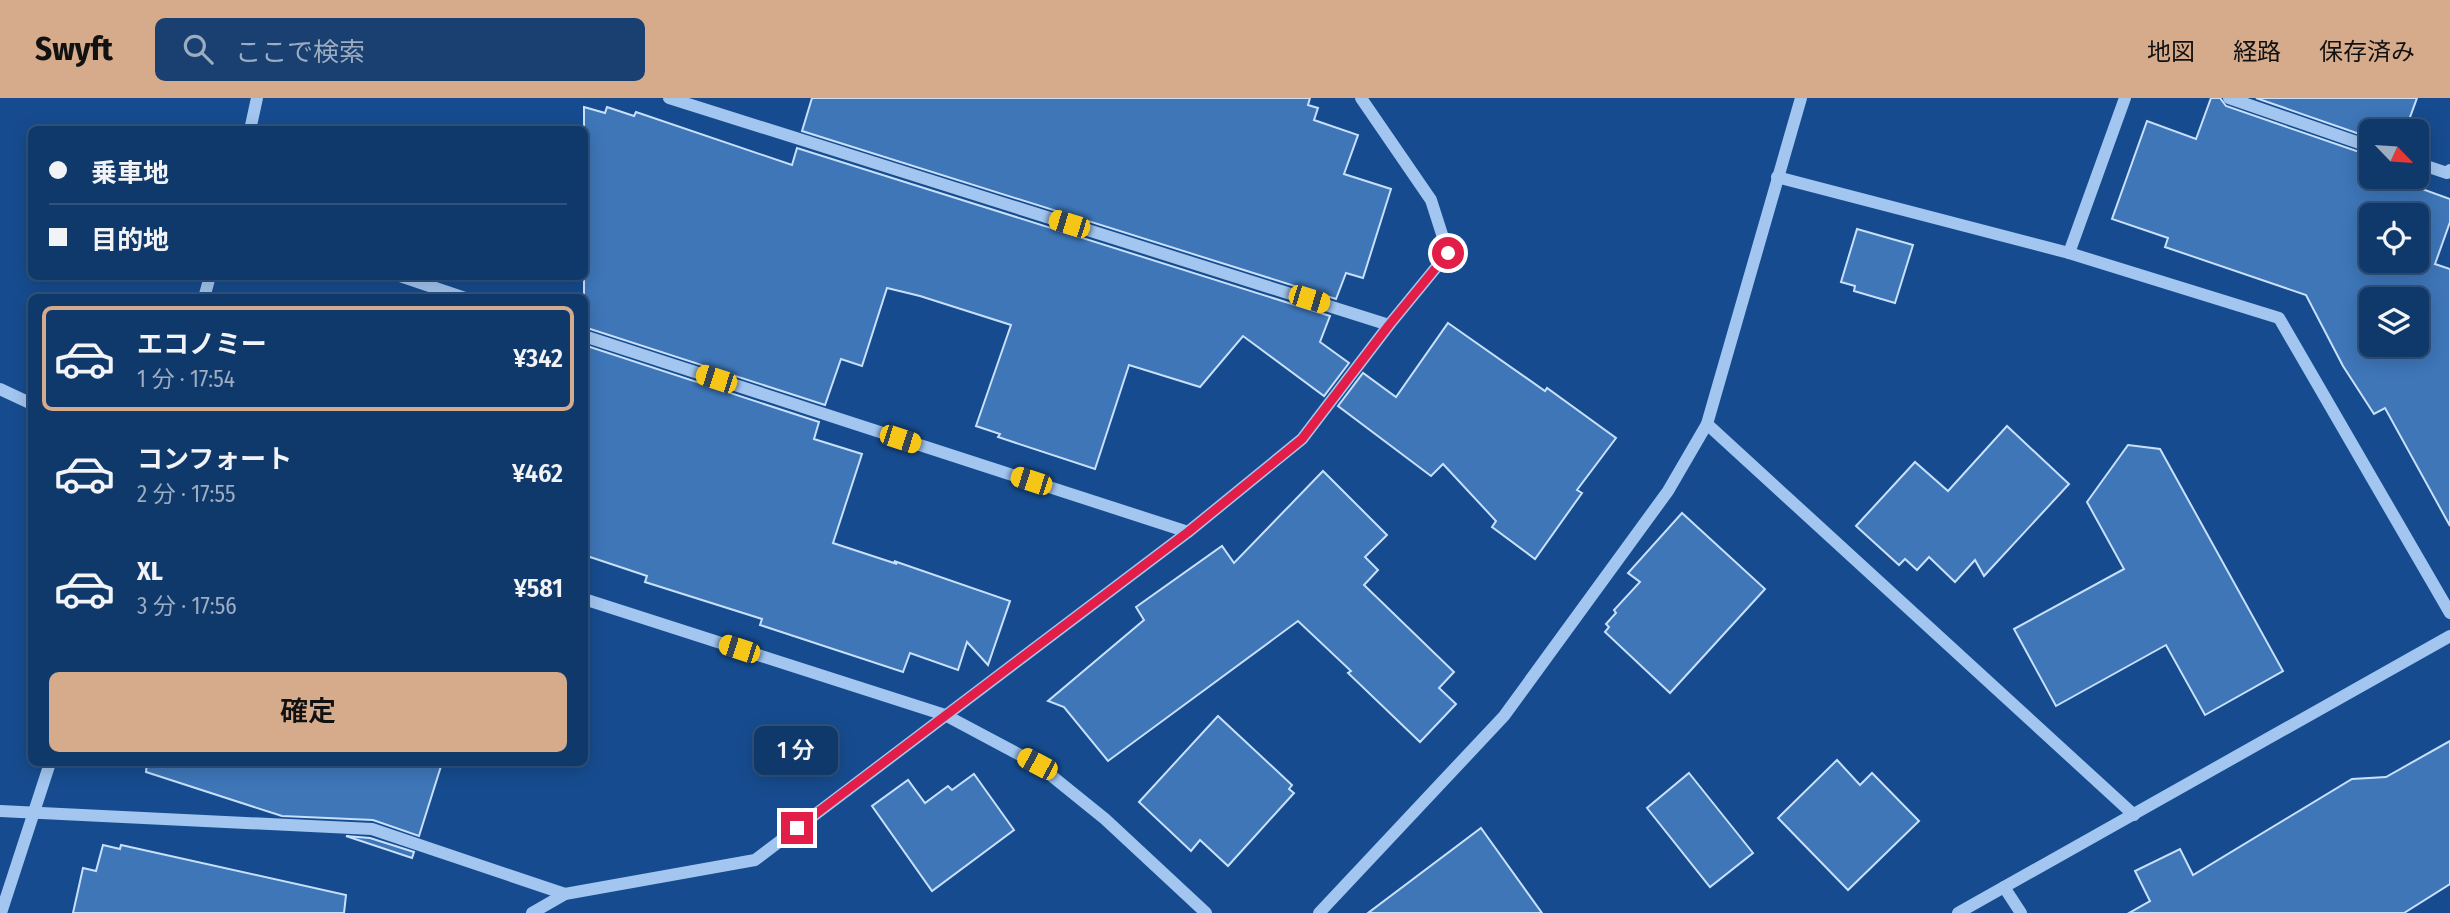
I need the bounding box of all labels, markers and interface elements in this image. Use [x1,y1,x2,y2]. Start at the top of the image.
search box [155,18,645,81]
text: Swyft [35,29,113,69]
icon: search [179,30,217,68]
text: ここで検索 [235,37,365,68]
text: 地図 [2147,38,2195,66]
text: 経路 [2233,38,2281,66]
text: 保存済み [2319,38,2415,66]
north arrow [2359,119,2429,189]
map controls [2359,119,2429,357]
text: 乗車地 [91,158,169,189]
button: locate [2359,203,2429,273]
car [1046,208,1093,240]
text: 目的地 [91,225,169,256]
route start [1432,237,1464,269]
car [1286,283,1333,315]
button: layers [2359,287,2429,357]
icon: car [53,327,116,390]
text: エコノミー [137,329,267,360]
text: ¥342 [513,343,563,374]
car [693,363,740,395]
text: 1 分 · 17:54 [137,365,235,393]
car [877,423,924,455]
icon: car [53,442,116,505]
text: コンフォート [137,444,292,475]
text: ¥462 [512,458,563,489]
car [1008,465,1055,497]
text: 2 分 · 17:55 [137,480,236,508]
text: XL [137,556,163,587]
icon: car [53,557,116,620]
text: ¥581 [514,573,563,604]
text: 3 分 · 17:56 [137,592,237,620]
car [716,633,763,665]
button: 確定 [49,672,567,752]
callout: 1 分 [755,726,839,776]
text: 1 分 [777,736,815,764]
car [1014,745,1061,783]
route end [781,812,813,844]

